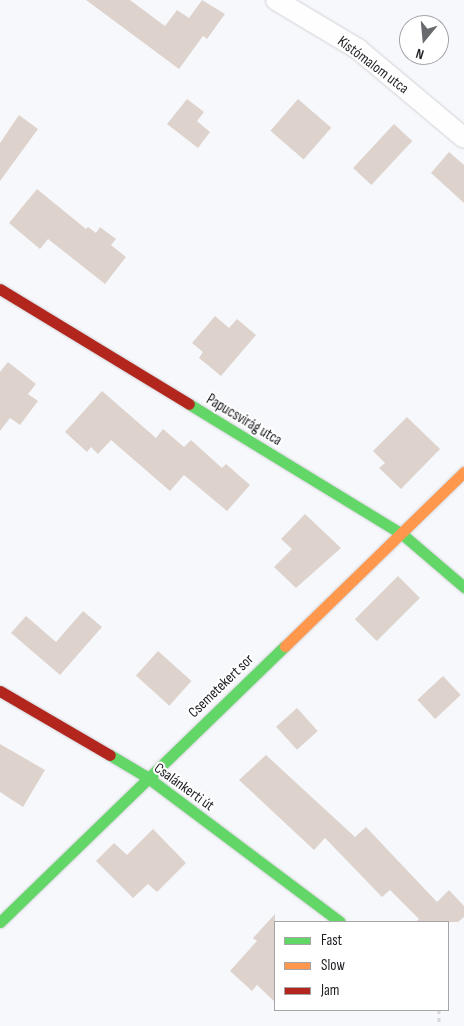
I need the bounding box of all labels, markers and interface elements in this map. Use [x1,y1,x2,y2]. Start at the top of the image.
north arrow [399,15,449,65]
street label: Kistómalom utca [334,32,412,98]
text: N [414,45,426,63]
street label: Papucsvirág utca [203,390,285,450]
street label: Csemetekert sor [185,651,257,721]
street label: Csalánkerti út [150,759,218,815]
legend [274,921,449,1011]
text: Fast [321,931,342,950]
text: Slow [321,956,345,975]
text: Jam [321,981,339,1000]

